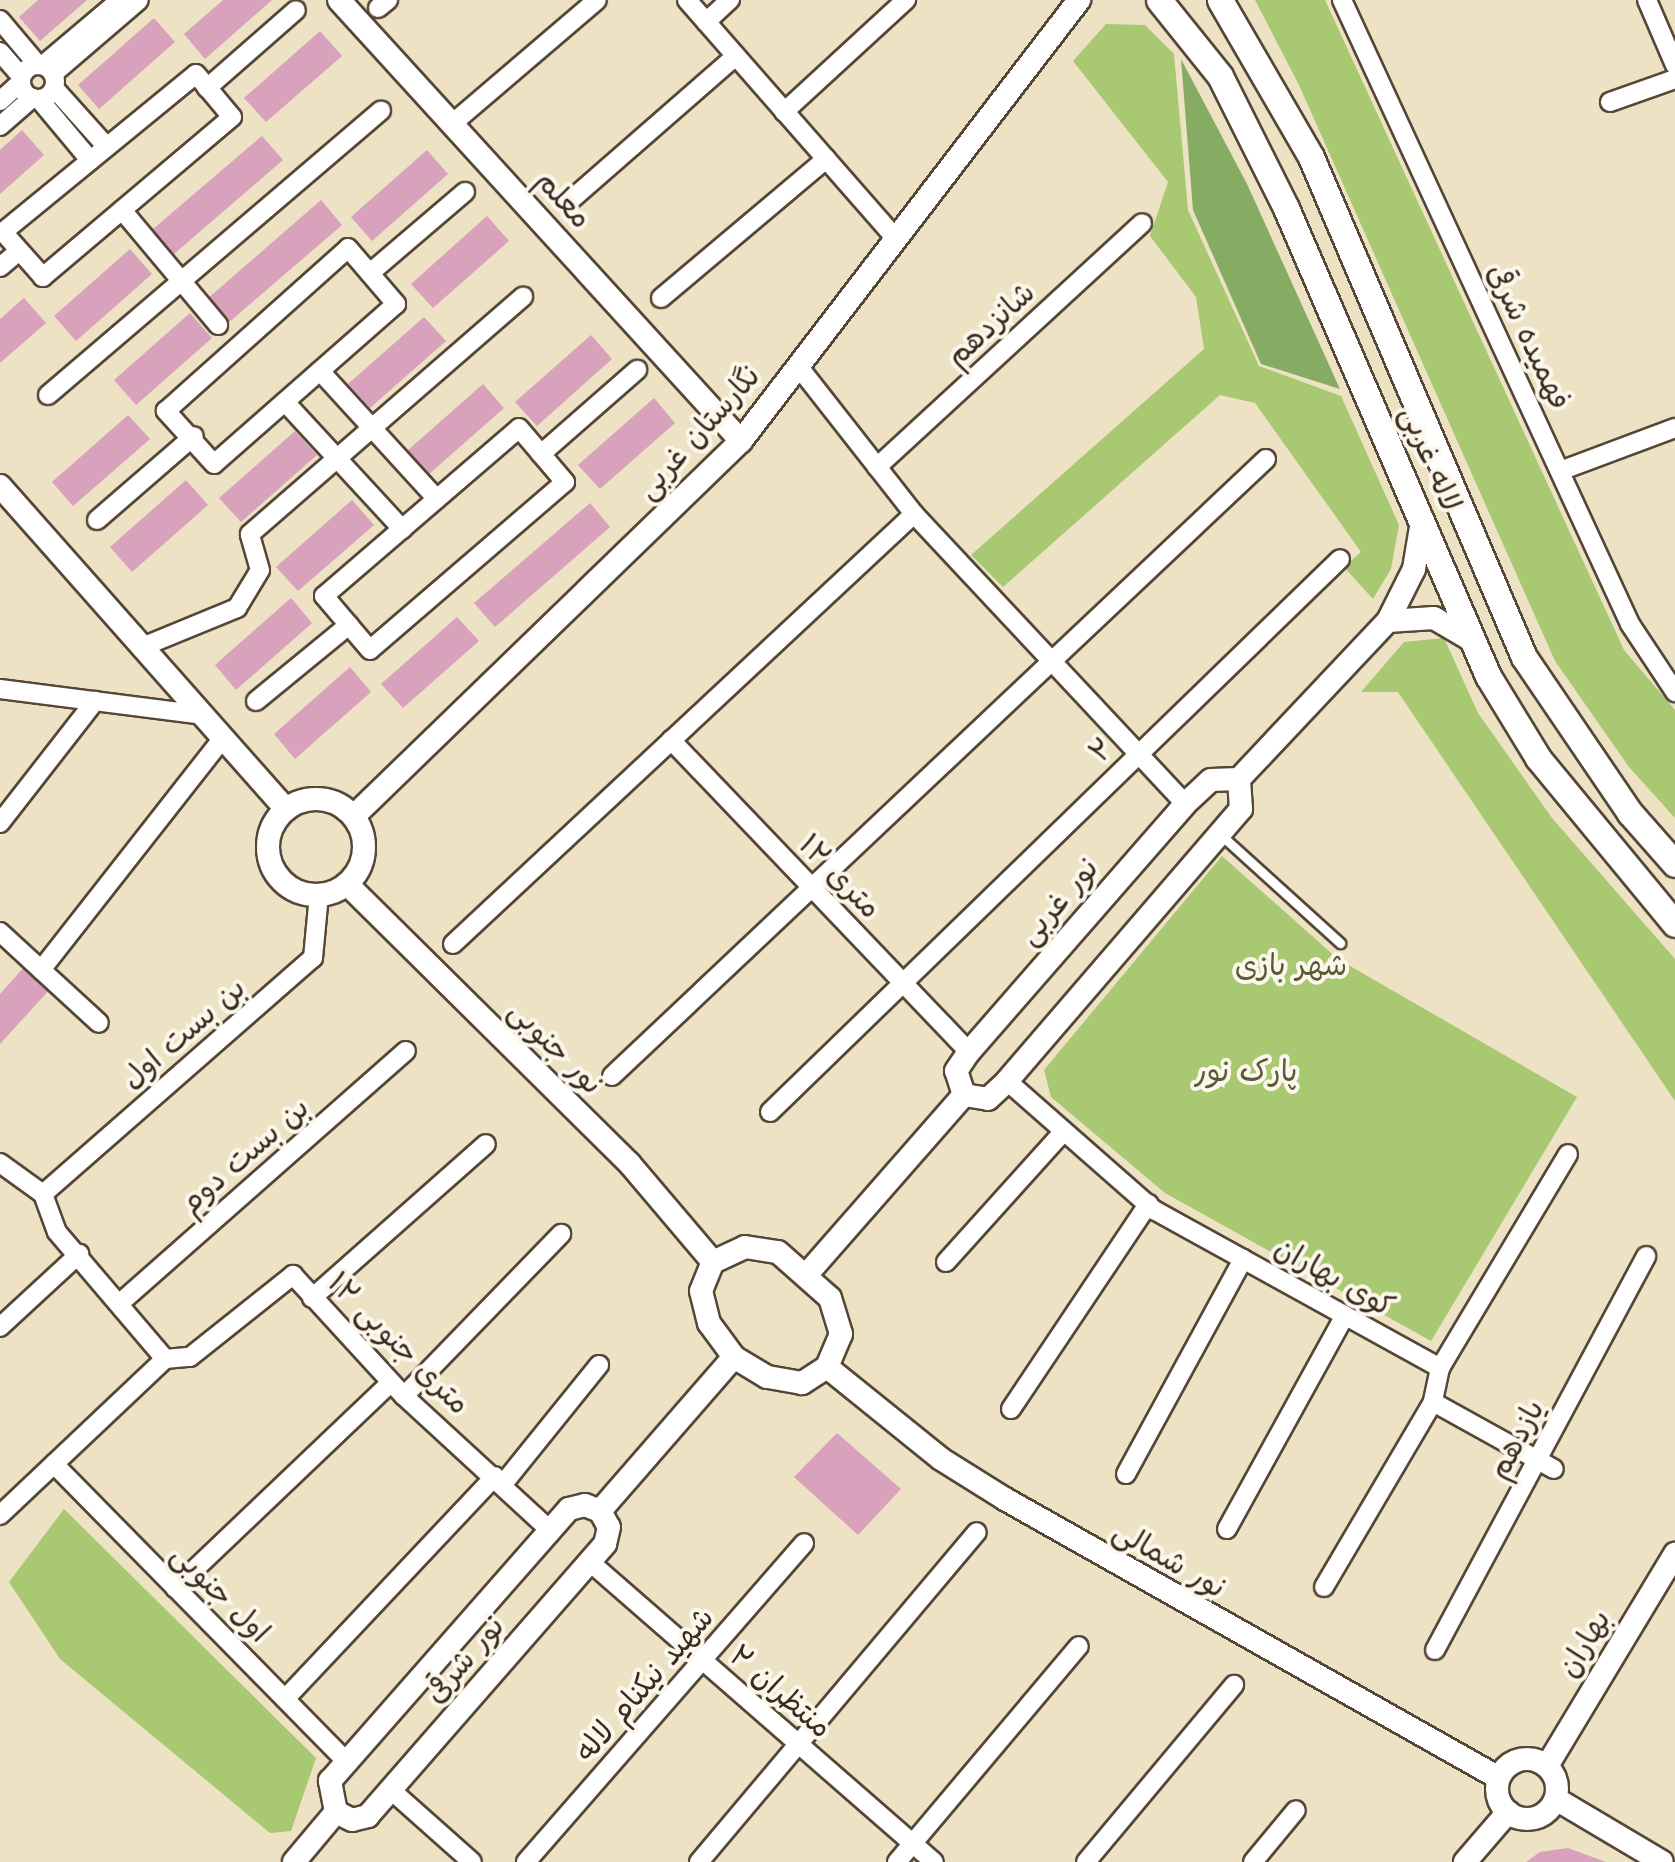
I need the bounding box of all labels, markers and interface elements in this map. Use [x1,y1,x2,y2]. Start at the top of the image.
street label: معلم [528,163,598,237]
street label: فهمیده شرقی [1479,258,1577,416]
street label: شانزدهم [939,275,1043,375]
street label: نگارستان غربی [630,359,768,507]
street label: لاله غربی [1392,401,1468,517]
street label: ۲ [1082,731,1122,771]
street label: ۱۲ متری [790,827,888,927]
street label: نور غربی [1011,851,1107,953]
park label: شهر بازی [1235,948,1347,984]
street label: بن بست اول [115,971,253,1097]
street label: نور جنوبی [501,994,609,1102]
park label: پارک نور [1195,1054,1297,1090]
street label: بن بست دوم [173,1090,317,1222]
street label: کوی بهاران [1268,1230,1400,1326]
street label: ۱۲ متری جنوبی [319,1265,477,1423]
street label: یازدهم [1481,1394,1553,1486]
street label: نور شمالی [1106,1513,1232,1607]
street label: اول جنوبی [163,1537,277,1651]
street label: شهید نیکنام لاله [568,1600,722,1770]
street label: بهاران [1551,1604,1619,1684]
street label: نور شرقی [417,1609,513,1711]
street label: منتظران ۲ [721,1638,839,1746]

